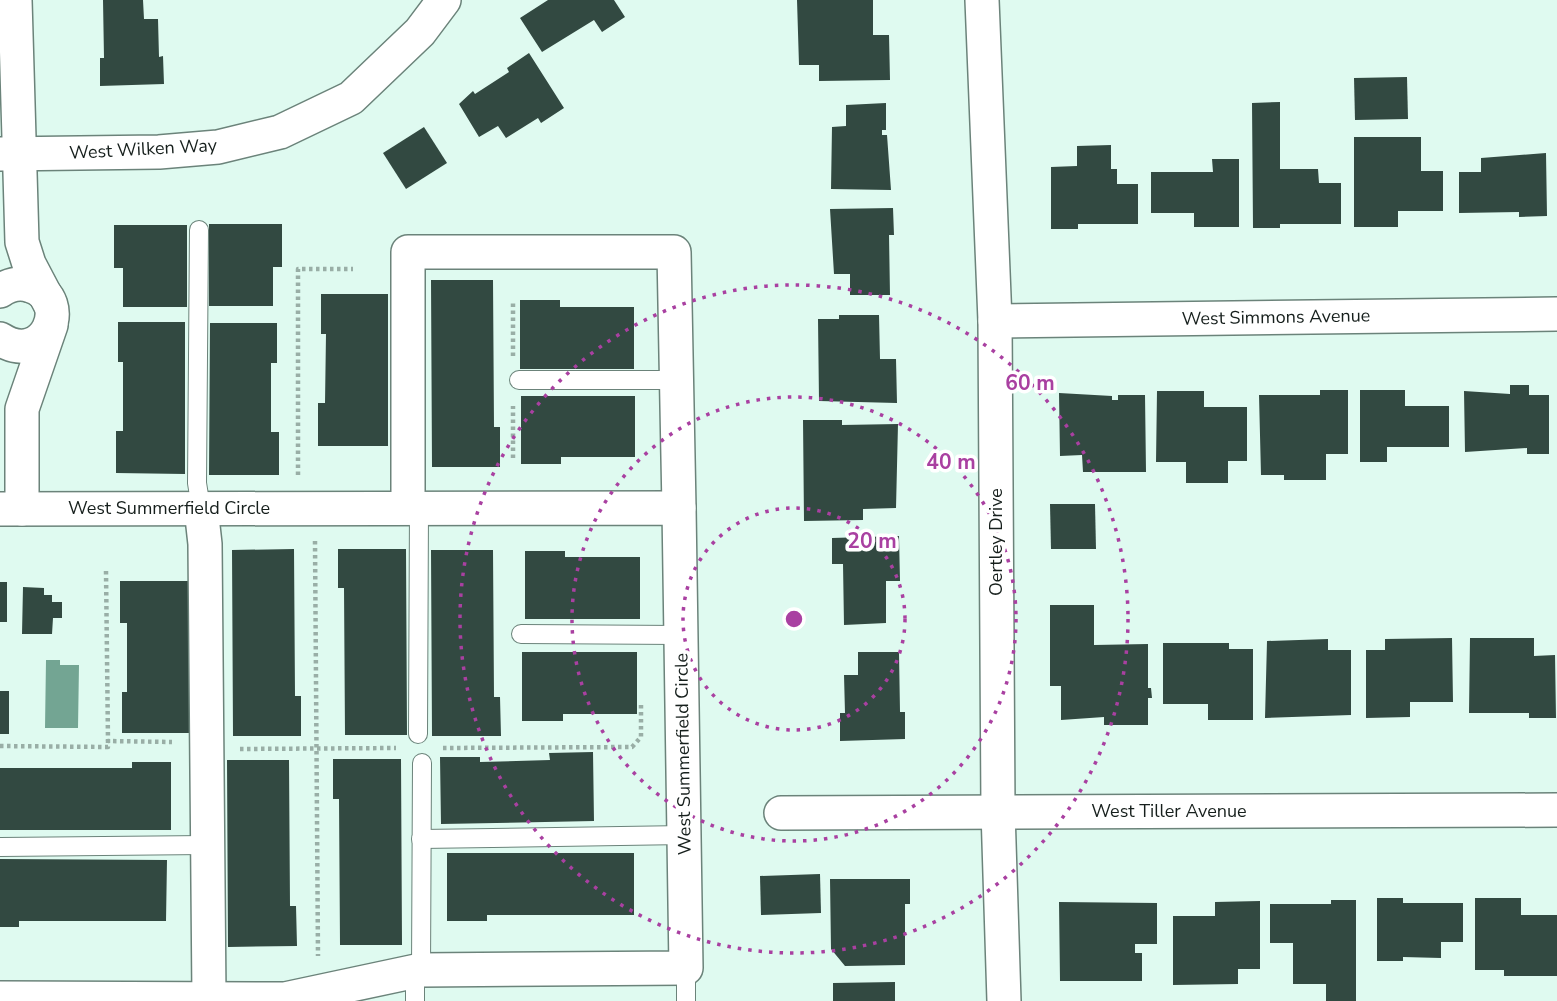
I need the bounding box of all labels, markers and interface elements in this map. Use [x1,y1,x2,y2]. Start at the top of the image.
street label: West Wilken Way [69,133,218,165]
street label: West Simmons Avenue [1181,303,1371,331]
text: 60 m [1005,369,1055,397]
text: 40 m [926,448,976,476]
street label: Oertley Drive [984,488,1008,596]
street label: West Summerfield Circle [68,496,270,520]
text: 20 m [847,527,897,555]
centre of rings [782,607,806,631]
street label: West Summerfield Circle [669,653,697,855]
street label: West Tiller Avenue [1091,799,1247,823]

